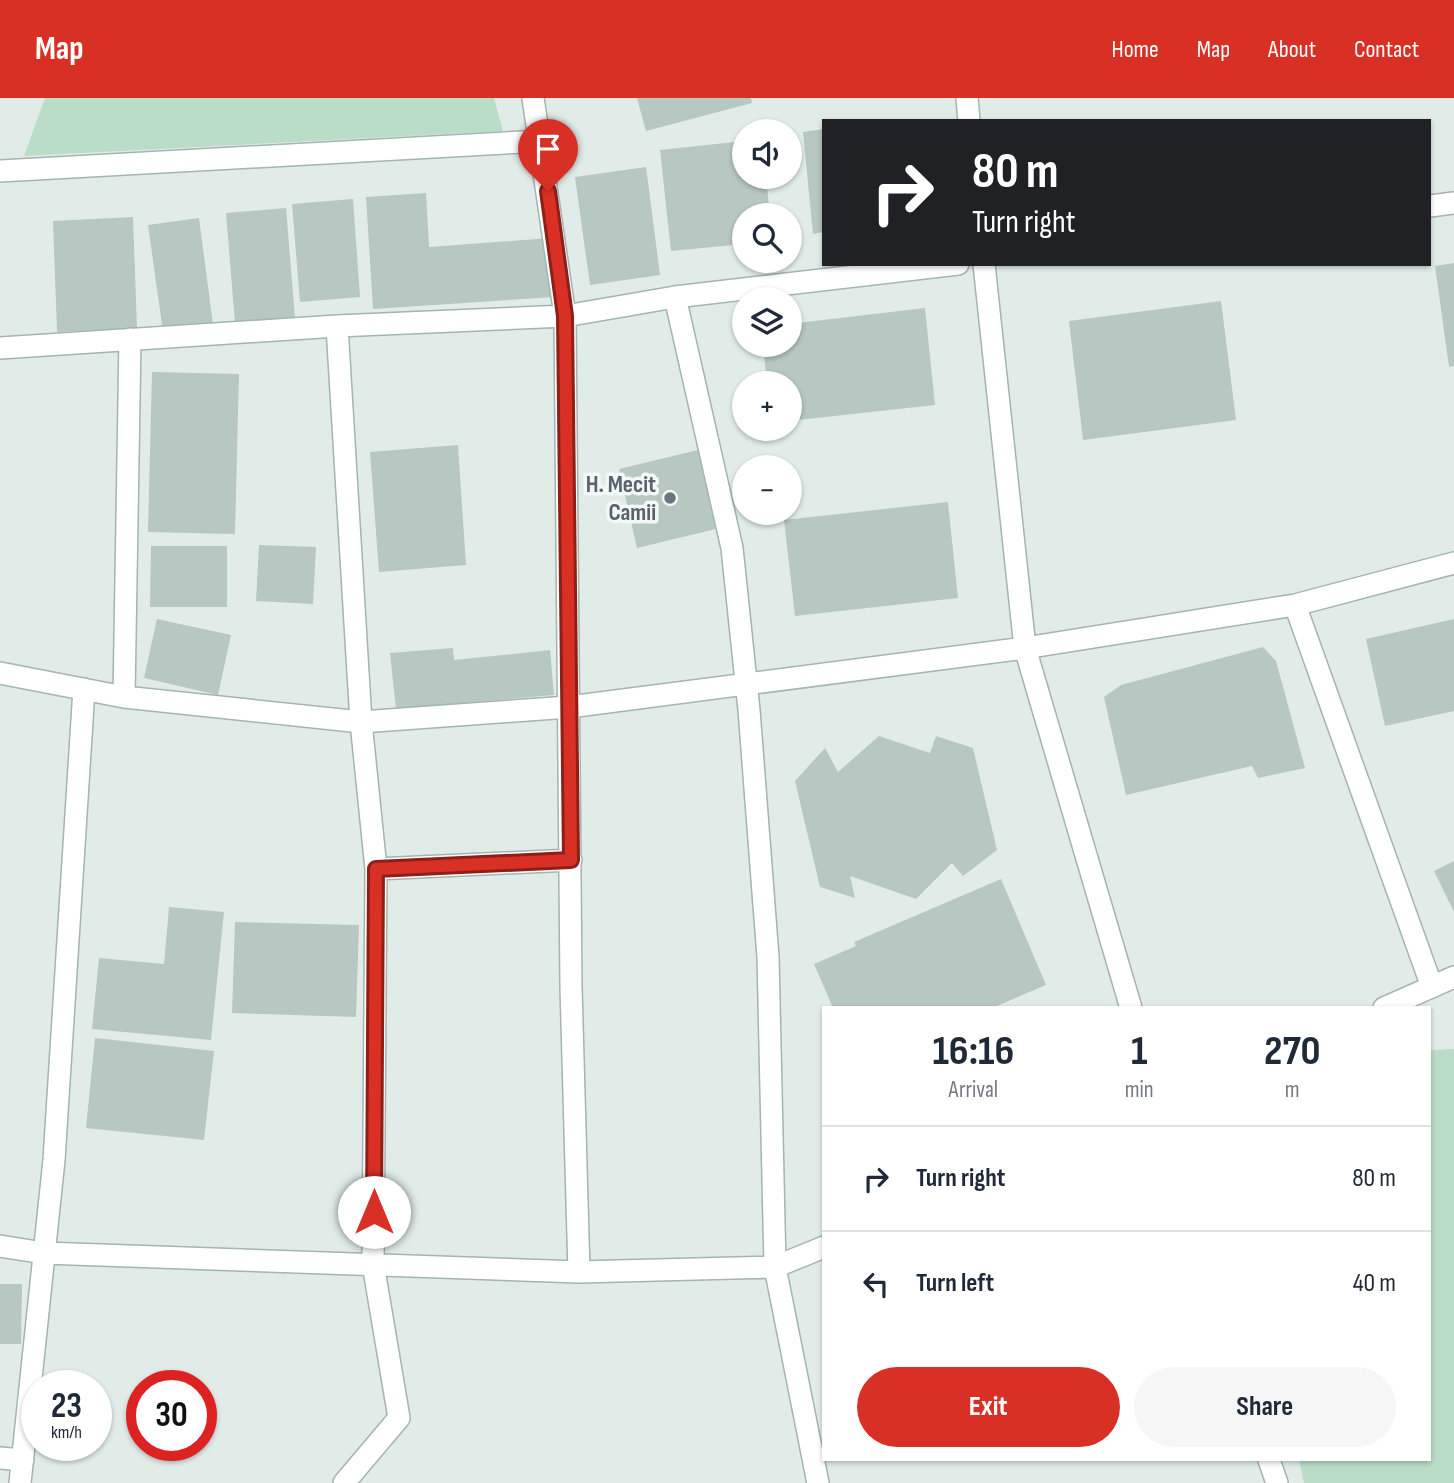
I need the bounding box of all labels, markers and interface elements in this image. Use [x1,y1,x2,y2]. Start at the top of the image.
text: Map [35,29,84,69]
text: Home [1111,35,1159,64]
text: Map [1197,35,1230,64]
text: About [1268,35,1316,64]
text: Contact [1354,35,1419,64]
pin [518,119,578,191]
map controls [732,119,802,525]
button: sound [732,119,802,189]
icon: arrive [529,130,567,168]
text: 80 m [972,143,1059,202]
icon: right [857,147,948,238]
button: search [732,203,802,273]
text: Turn right [972,203,1076,242]
button: layers [732,287,802,357]
button: + [732,371,802,441]
button: − [732,455,802,525]
place label: H. Mecit Camii [586,470,656,527]
marker: H. Mecit Camii [662,490,678,506]
text: 16:16 [932,1026,1014,1077]
text: 1 [1131,1026,1147,1077]
text: 270 [1264,1026,1321,1077]
text: Arrival [949,1076,998,1104]
text: min [1125,1076,1154,1104]
text: m [1285,1076,1300,1104]
icon: right [857,1160,895,1198]
text: Turn right [916,1163,1005,1194]
text: 80 m [1352,1163,1396,1194]
position arrow [337,1175,411,1249]
icon: left [857,1265,895,1303]
text: Turn left [916,1268,994,1299]
text: 40 m [1353,1268,1396,1299]
button: Exit [857,1367,1120,1447]
button: Share [1134,1367,1396,1447]
speed limit sign: 30 [126,1370,217,1461]
text: 23 [51,1385,82,1428]
text: km/h [51,1422,82,1443]

